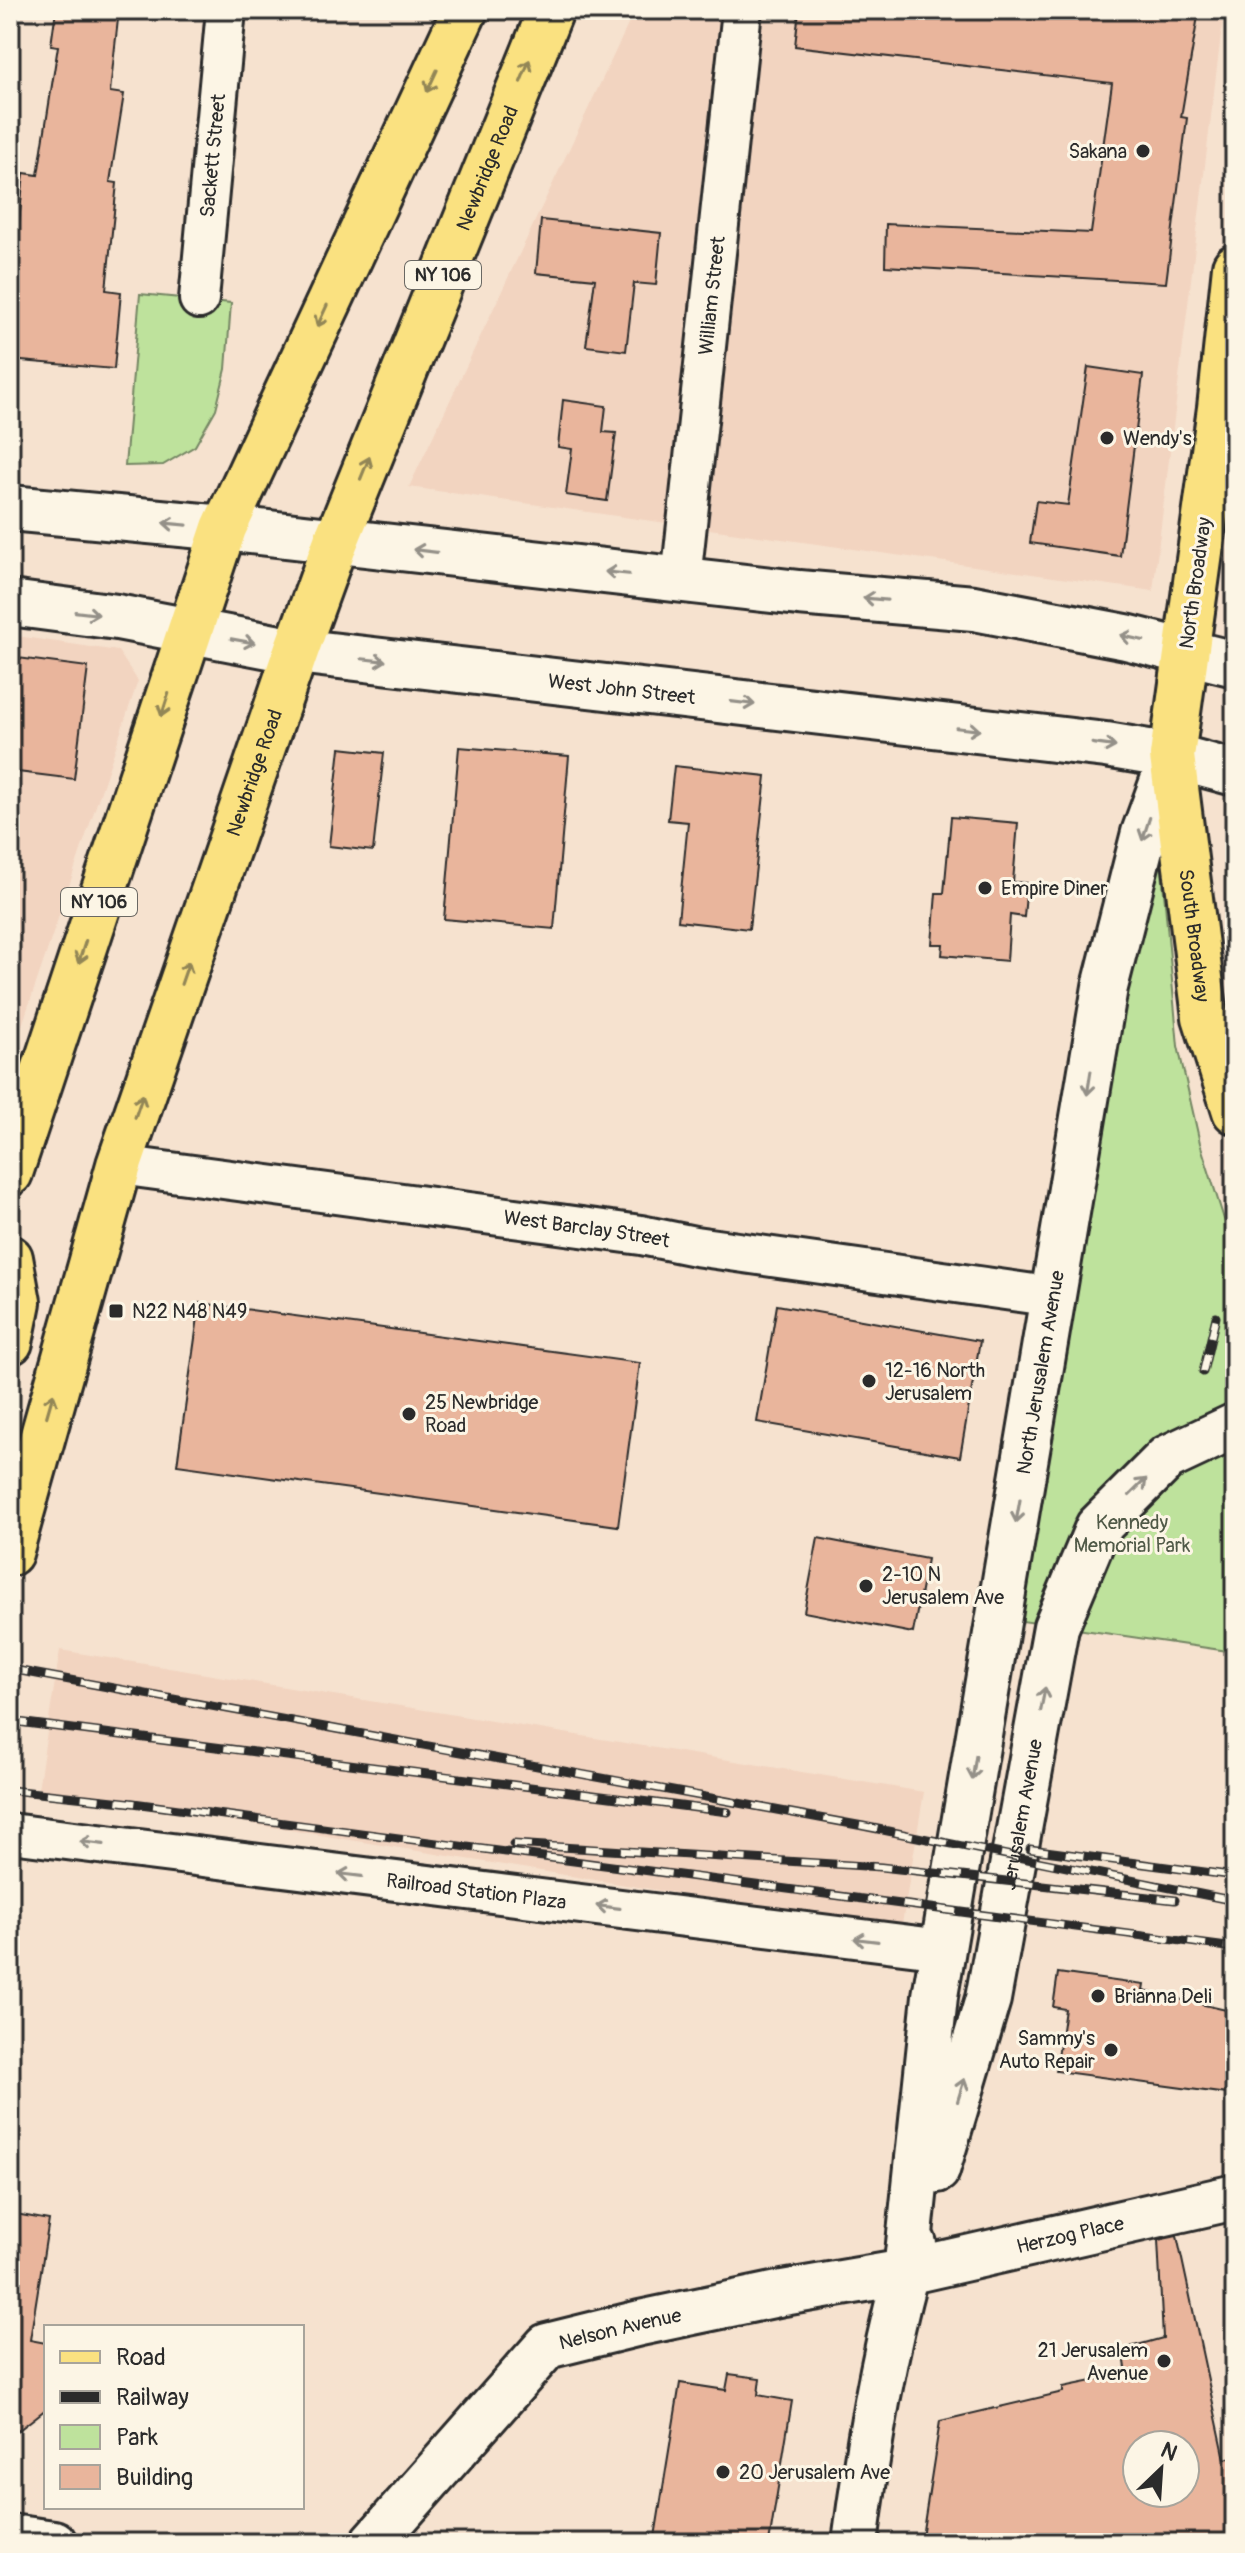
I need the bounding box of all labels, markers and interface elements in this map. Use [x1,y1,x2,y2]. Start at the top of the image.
one-way arrow [519,59,533,84]
one-way arrow [424,68,439,92]
street label: Sackett Street [195,92,231,219]
street label: Newbridge Road [451,102,524,235]
place label: Sakana [1068,139,1127,164]
marker: Sakana [1134,142,1152,160]
street label: William Street [693,234,731,356]
road number: NY 106 [405,261,481,289]
one-way arrow [314,304,329,328]
place label: Wendy's [1123,426,1192,451]
marker: Wendy's [1098,429,1116,447]
one-way arrow [359,456,373,481]
street label: North Broadway [1174,515,1217,650]
one-way arrow [162,516,189,531]
one-way arrow [413,543,438,558]
one-way arrow [604,565,631,580]
one-way arrow [863,591,889,606]
one-way arrow [74,606,100,621]
one-way arrow [1120,630,1145,645]
one-way arrow [229,634,255,649]
one-way arrow [361,653,386,668]
street label: West John Street [547,668,698,710]
one-way arrow [156,692,171,717]
one-way arrow [729,696,756,711]
street label: Newbridge Road [221,706,288,840]
one-way arrow [955,722,980,737]
one-way arrow [1090,738,1116,753]
one-way arrow [1138,816,1152,841]
street label: South Broadway [1173,868,1215,1004]
place label: Empire Diner [1001,876,1107,901]
marker: Empire Diner [976,879,994,897]
road number: NY 106 [61,888,137,916]
one-way arrow [74,939,89,964]
one-way arrow [179,961,193,986]
one-way arrow [1081,1069,1096,1095]
one-way arrow [133,1094,148,1119]
street label: West Barclay Street [502,1205,673,1254]
street label: North Jerusalem Avenue [1011,1269,1070,1476]
place label: N22 N48 N49 [132,1299,247,1324]
marker: N22 N48 N49 [107,1302,125,1320]
place label: 12-16 North Jerusalem [885,1358,985,1406]
marker: 12-16 North Jerusalem [860,1372,878,1390]
place label: 25 Newbridge Road [425,1390,538,1438]
one-way arrow [44,1393,59,1419]
marker: 25 Newbridge Road [400,1405,418,1423]
one-way arrow [1128,1478,1147,1497]
one-way arrow [1010,1498,1025,1524]
park label: Kennedy Memorial Park [1074,1510,1191,1558]
place label: 2-10 N Jerusalem Ave [882,1562,1004,1610]
marker: 2-10 N Jerusalem Ave [857,1577,875,1595]
one-way arrow [1037,1687,1052,1712]
street label: Jerusalem Avenue [996,1737,1048,1892]
one-way arrow [966,1755,981,1780]
one-way arrow [80,1835,105,1850]
one-way arrow [337,1868,364,1883]
street label: Railroad Station Plaza [385,1868,568,1915]
one-way arrow [595,1900,622,1915]
one-way arrow [853,1932,880,1947]
place label: Brianna Deli [1114,1984,1212,2009]
marker: Brianna Deli [1089,1987,1107,2005]
place label: Sammy's Auto Repair [999,2026,1095,2074]
marker: Sammy's Auto Repair [1102,2041,1120,2059]
one-way arrow [954,2077,969,2103]
street label: Herzog Place [1014,2211,1127,2259]
street label: Nelson Avenue [556,2303,684,2356]
legend [44,2325,304,2509]
place label: 21 Jerusalem Avenue [1038,2338,1148,2386]
text: Road [116,2343,166,2372]
marker: 21 Jerusalem Avenue [1155,2352,1173,2370]
text: Railway [116,2383,189,2412]
text: Park [116,2423,158,2452]
north arrow [1121,2429,1201,2509]
text: N [1156,2436,1182,2468]
place label: 20 Jerusalem Ave [739,2460,890,2485]
text: Building [116,2463,193,2492]
marker: 20 Jerusalem Ave [714,2463,732,2481]

